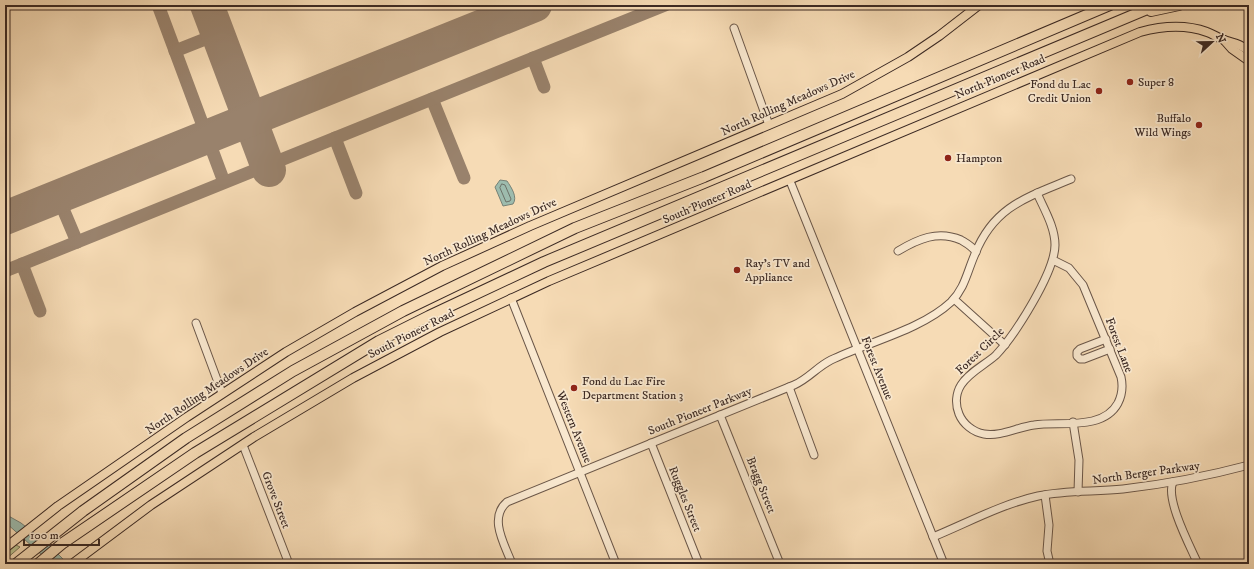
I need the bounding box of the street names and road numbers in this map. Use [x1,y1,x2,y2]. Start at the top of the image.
street label: North Pioneer Road [953,51,1047,103]
street label: North Rolling Meadows Drive [719,67,857,139]
street label: South Pioneer Road [661,177,753,227]
street label: North Rolling Meadows Drive [421,195,559,269]
street label: South Pioneer Road [365,306,457,362]
street label: Forest Lane [1102,315,1136,375]
street label: Forest Circle [953,324,1007,378]
street label: Forest Avenue [857,334,897,402]
street label: North Rolling Meadows Drive [143,344,271,438]
street label: South Pioneer Parkway [646,383,754,439]
street label: Western Avenue [552,388,595,465]
street label: Bragg Street [743,454,779,516]
street label: North Berger Parkway [1091,458,1201,488]
street label: Ruggles Street [665,464,705,534]
street label: Grove Street [258,469,294,531]

